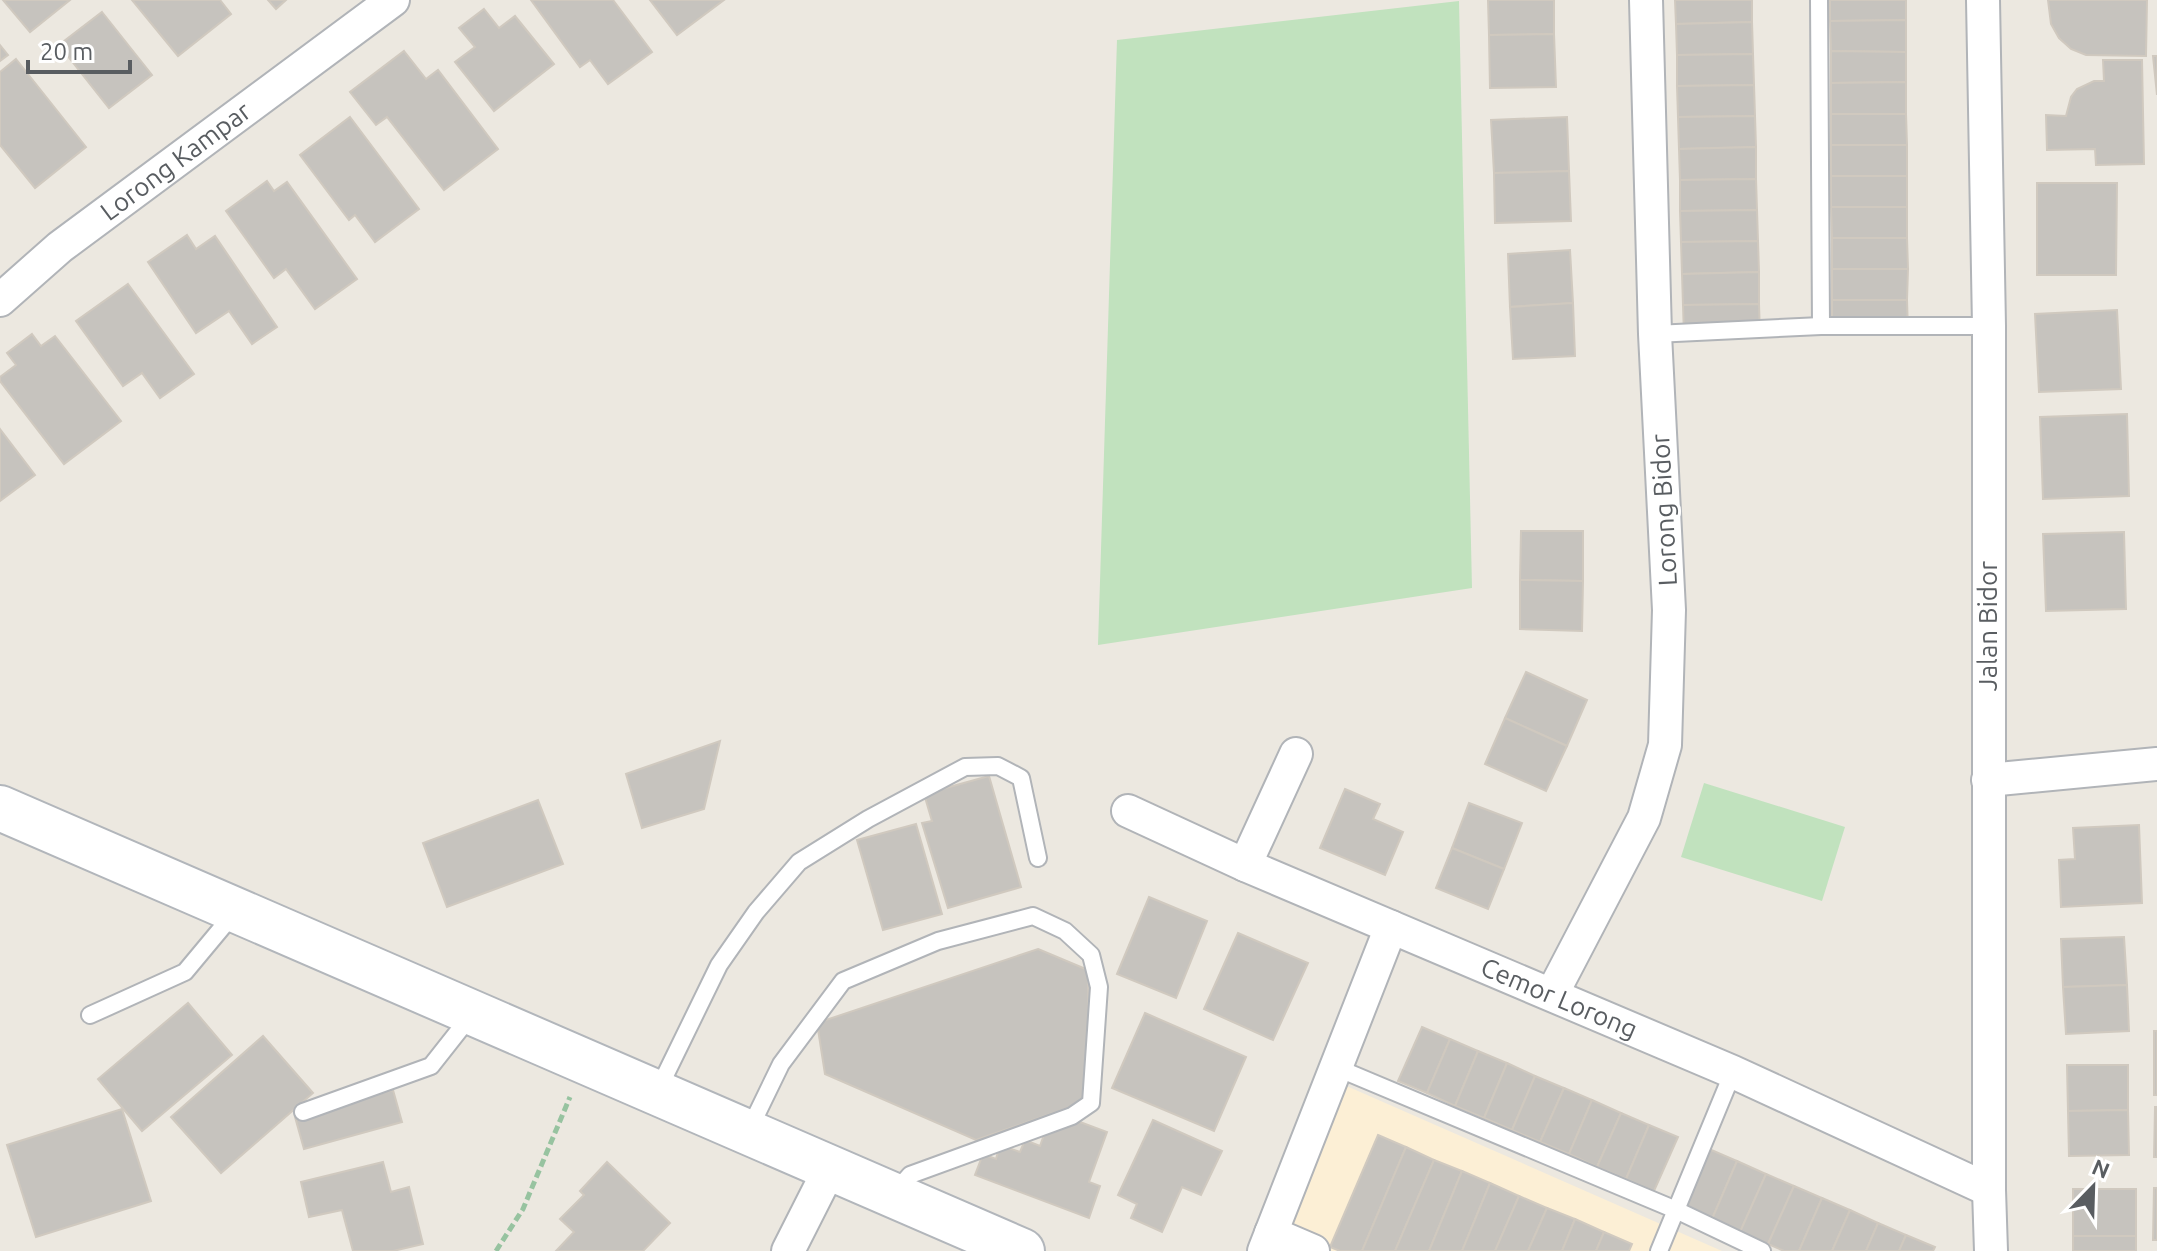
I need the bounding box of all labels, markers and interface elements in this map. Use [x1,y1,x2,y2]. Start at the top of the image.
scale bar [28,24,130,74]
text: 20 m [40,38,93,65]
street label: Lorong Kampar [95,96,256,226]
street label: Lorong Bidor [1645,433,1682,587]
street label: Jalan Bidor [1973,561,2002,691]
street label: Cemor Lorong [1477,952,1642,1044]
north arrow [2053,1147,2133,1227]
text: N [2089,1153,2113,1183]

